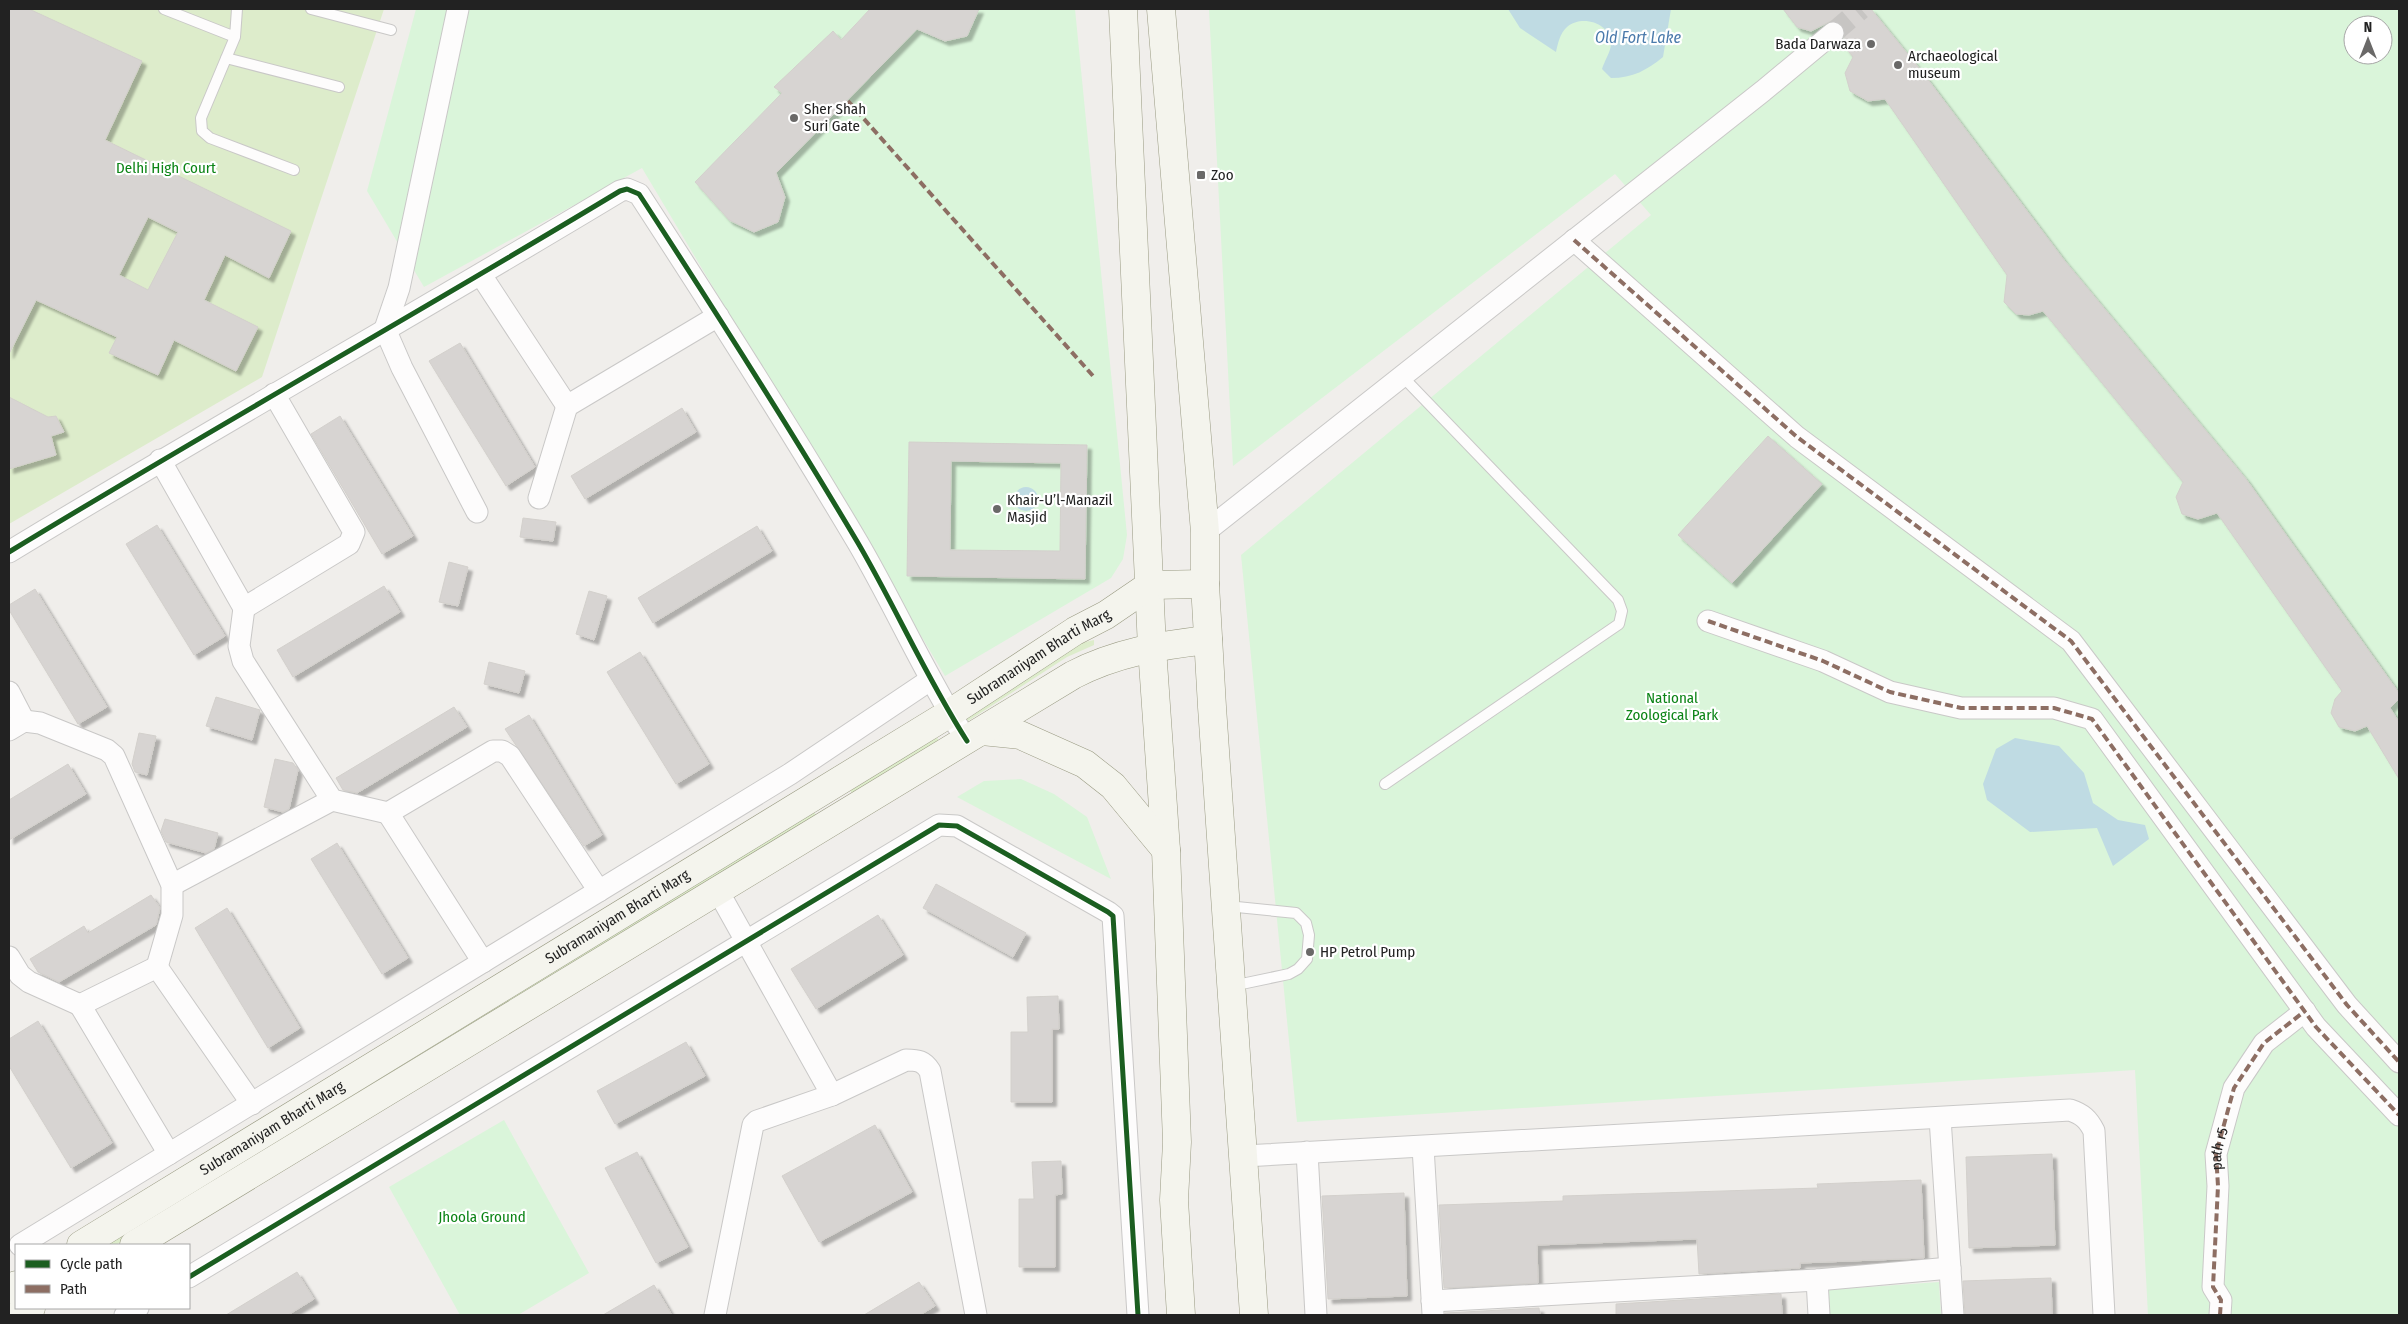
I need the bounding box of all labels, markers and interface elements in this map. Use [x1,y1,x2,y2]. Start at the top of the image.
north arrow [2343,15,2393,65]
text: N [2364,19,2372,36]
water label: Old Fort Lake [1595,28,1681,47]
place label: Bada Darwaza [1775,35,1861,53]
marker: Bada Darwaza [1865,38,1877,50]
place label: Archaeological museum [1908,47,1998,82]
marker: Archaeological museum [1892,59,1904,71]
place label: Sher Shah Suri Gate [804,100,866,135]
marker: Sher Shah Suri Gate [788,112,800,124]
park label: Delhi High Court [116,159,216,177]
place label: Zoo [1211,166,1234,184]
marker: Zoo [1195,169,1207,181]
place label: Khair-U’l-Manazil Masjid [1007,491,1113,526]
marker: Khair-U’l-Manazil Masjid [991,503,1003,515]
street label: Subramaniyam Bharti Marg [964,605,1114,708]
park label: National Zoological Park [1626,689,1718,724]
street label: Subramaniyam Bharti Marg [542,866,693,968]
place label: HP Petrol Pump [1320,943,1415,961]
marker: HP Petrol Pump [1304,946,1316,958]
street label: Subramaniyam Bharti Marg [197,1077,348,1179]
street label: path r5 [2207,1125,2232,1171]
park label: Jhoola Ground [438,1208,526,1226]
legend [15,1244,190,1309]
text: Cycle path [60,1255,123,1273]
text: Path [60,1280,87,1298]

